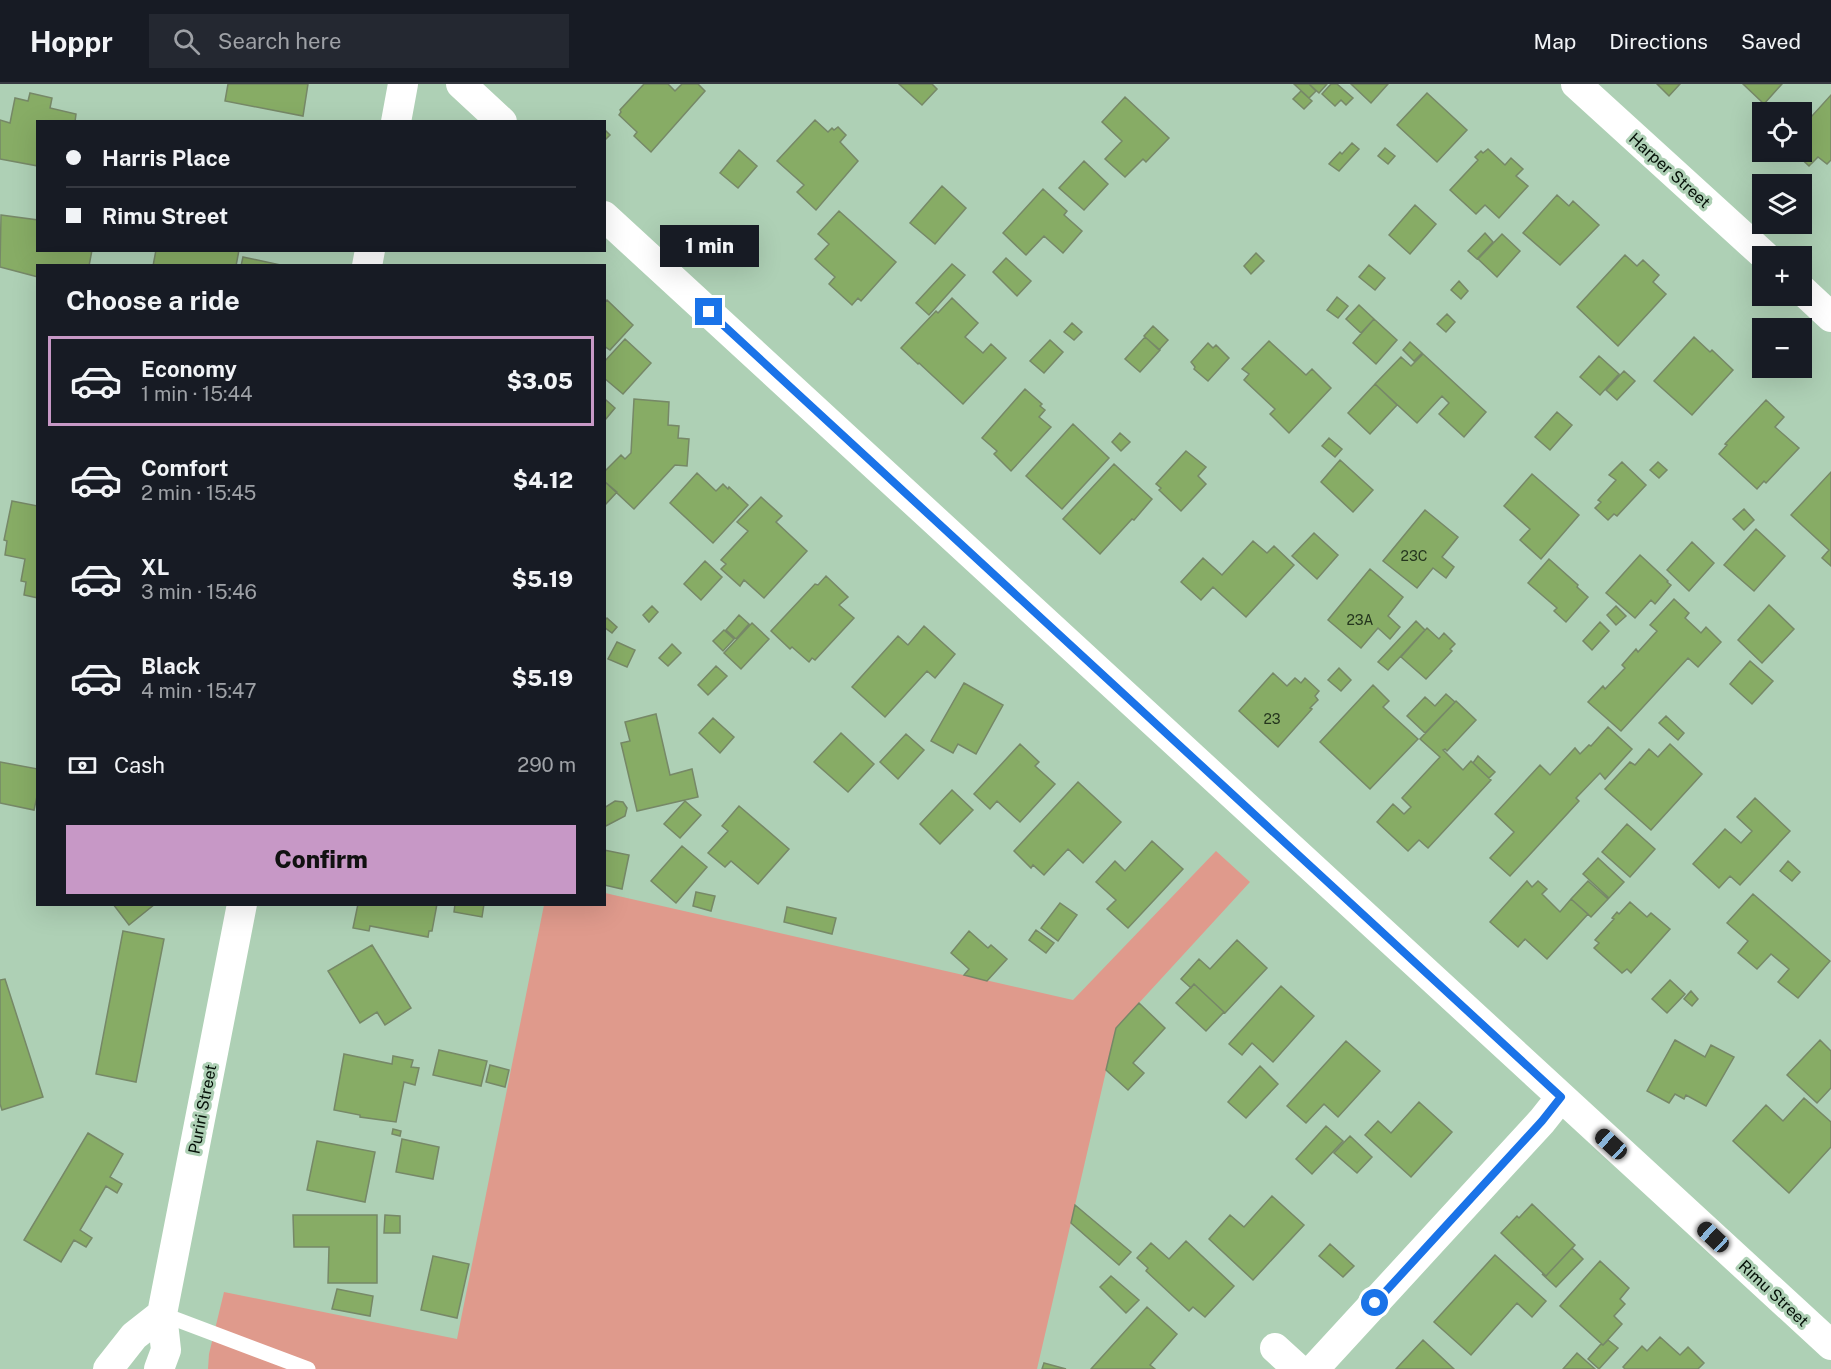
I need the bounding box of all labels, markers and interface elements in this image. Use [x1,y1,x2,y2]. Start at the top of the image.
search box [149,14,569,68]
text: Hoppr [30,25,113,58]
icon: search [170,25,203,58]
text: Search here [218,28,341,54]
text: Map [1534,29,1576,54]
text: Directions [1609,29,1708,54]
text: Saved [1741,29,1801,54]
map controls [1752,102,1812,378]
button: locate [1752,102,1812,162]
street label: Harper Street [1625,129,1714,212]
text: Harris Place [102,145,230,171]
button: layers [1752,174,1812,234]
text: Rimu Street [102,203,228,229]
callout: 1 min [660,225,758,267]
text: 1 min [685,234,734,258]
button: + [1752,246,1812,306]
text: Choose a ride [66,284,240,316]
route end [695,298,722,325]
button: − [1752,318,1812,378]
icon: car [69,354,123,408]
text: Economy [141,356,237,382]
text: $3.05 [507,368,573,394]
text: 1 min · 15:44 [141,382,253,406]
icon: car [69,453,123,507]
text: Comfort [141,455,228,481]
text: $4.12 [513,467,573,493]
text: 2 min · 15:45 [141,481,256,505]
house number: 23C [1401,548,1427,564]
icon: car [69,552,123,606]
text: XL [141,554,169,580]
text: $5.19 [512,566,573,592]
text: 3 min · 15:46 [141,580,257,604]
house number: 23A [1346,612,1374,628]
icon: car [69,651,123,705]
text: Black [141,653,200,679]
text: $5.19 [512,665,573,691]
text: 4 min · 15:47 [141,679,256,703]
house number: 23 [1263,711,1281,727]
icon: cash [66,749,99,782]
text: Cash [114,752,165,778]
text: 290 m [517,753,576,777]
button: Confirm [66,825,576,894]
street label: Puriri Street [185,1063,220,1155]
car [1592,1125,1630,1163]
car [1694,1218,1732,1256]
street label: Rimu Street [1735,1256,1813,1331]
route start [1361,1289,1388,1316]

